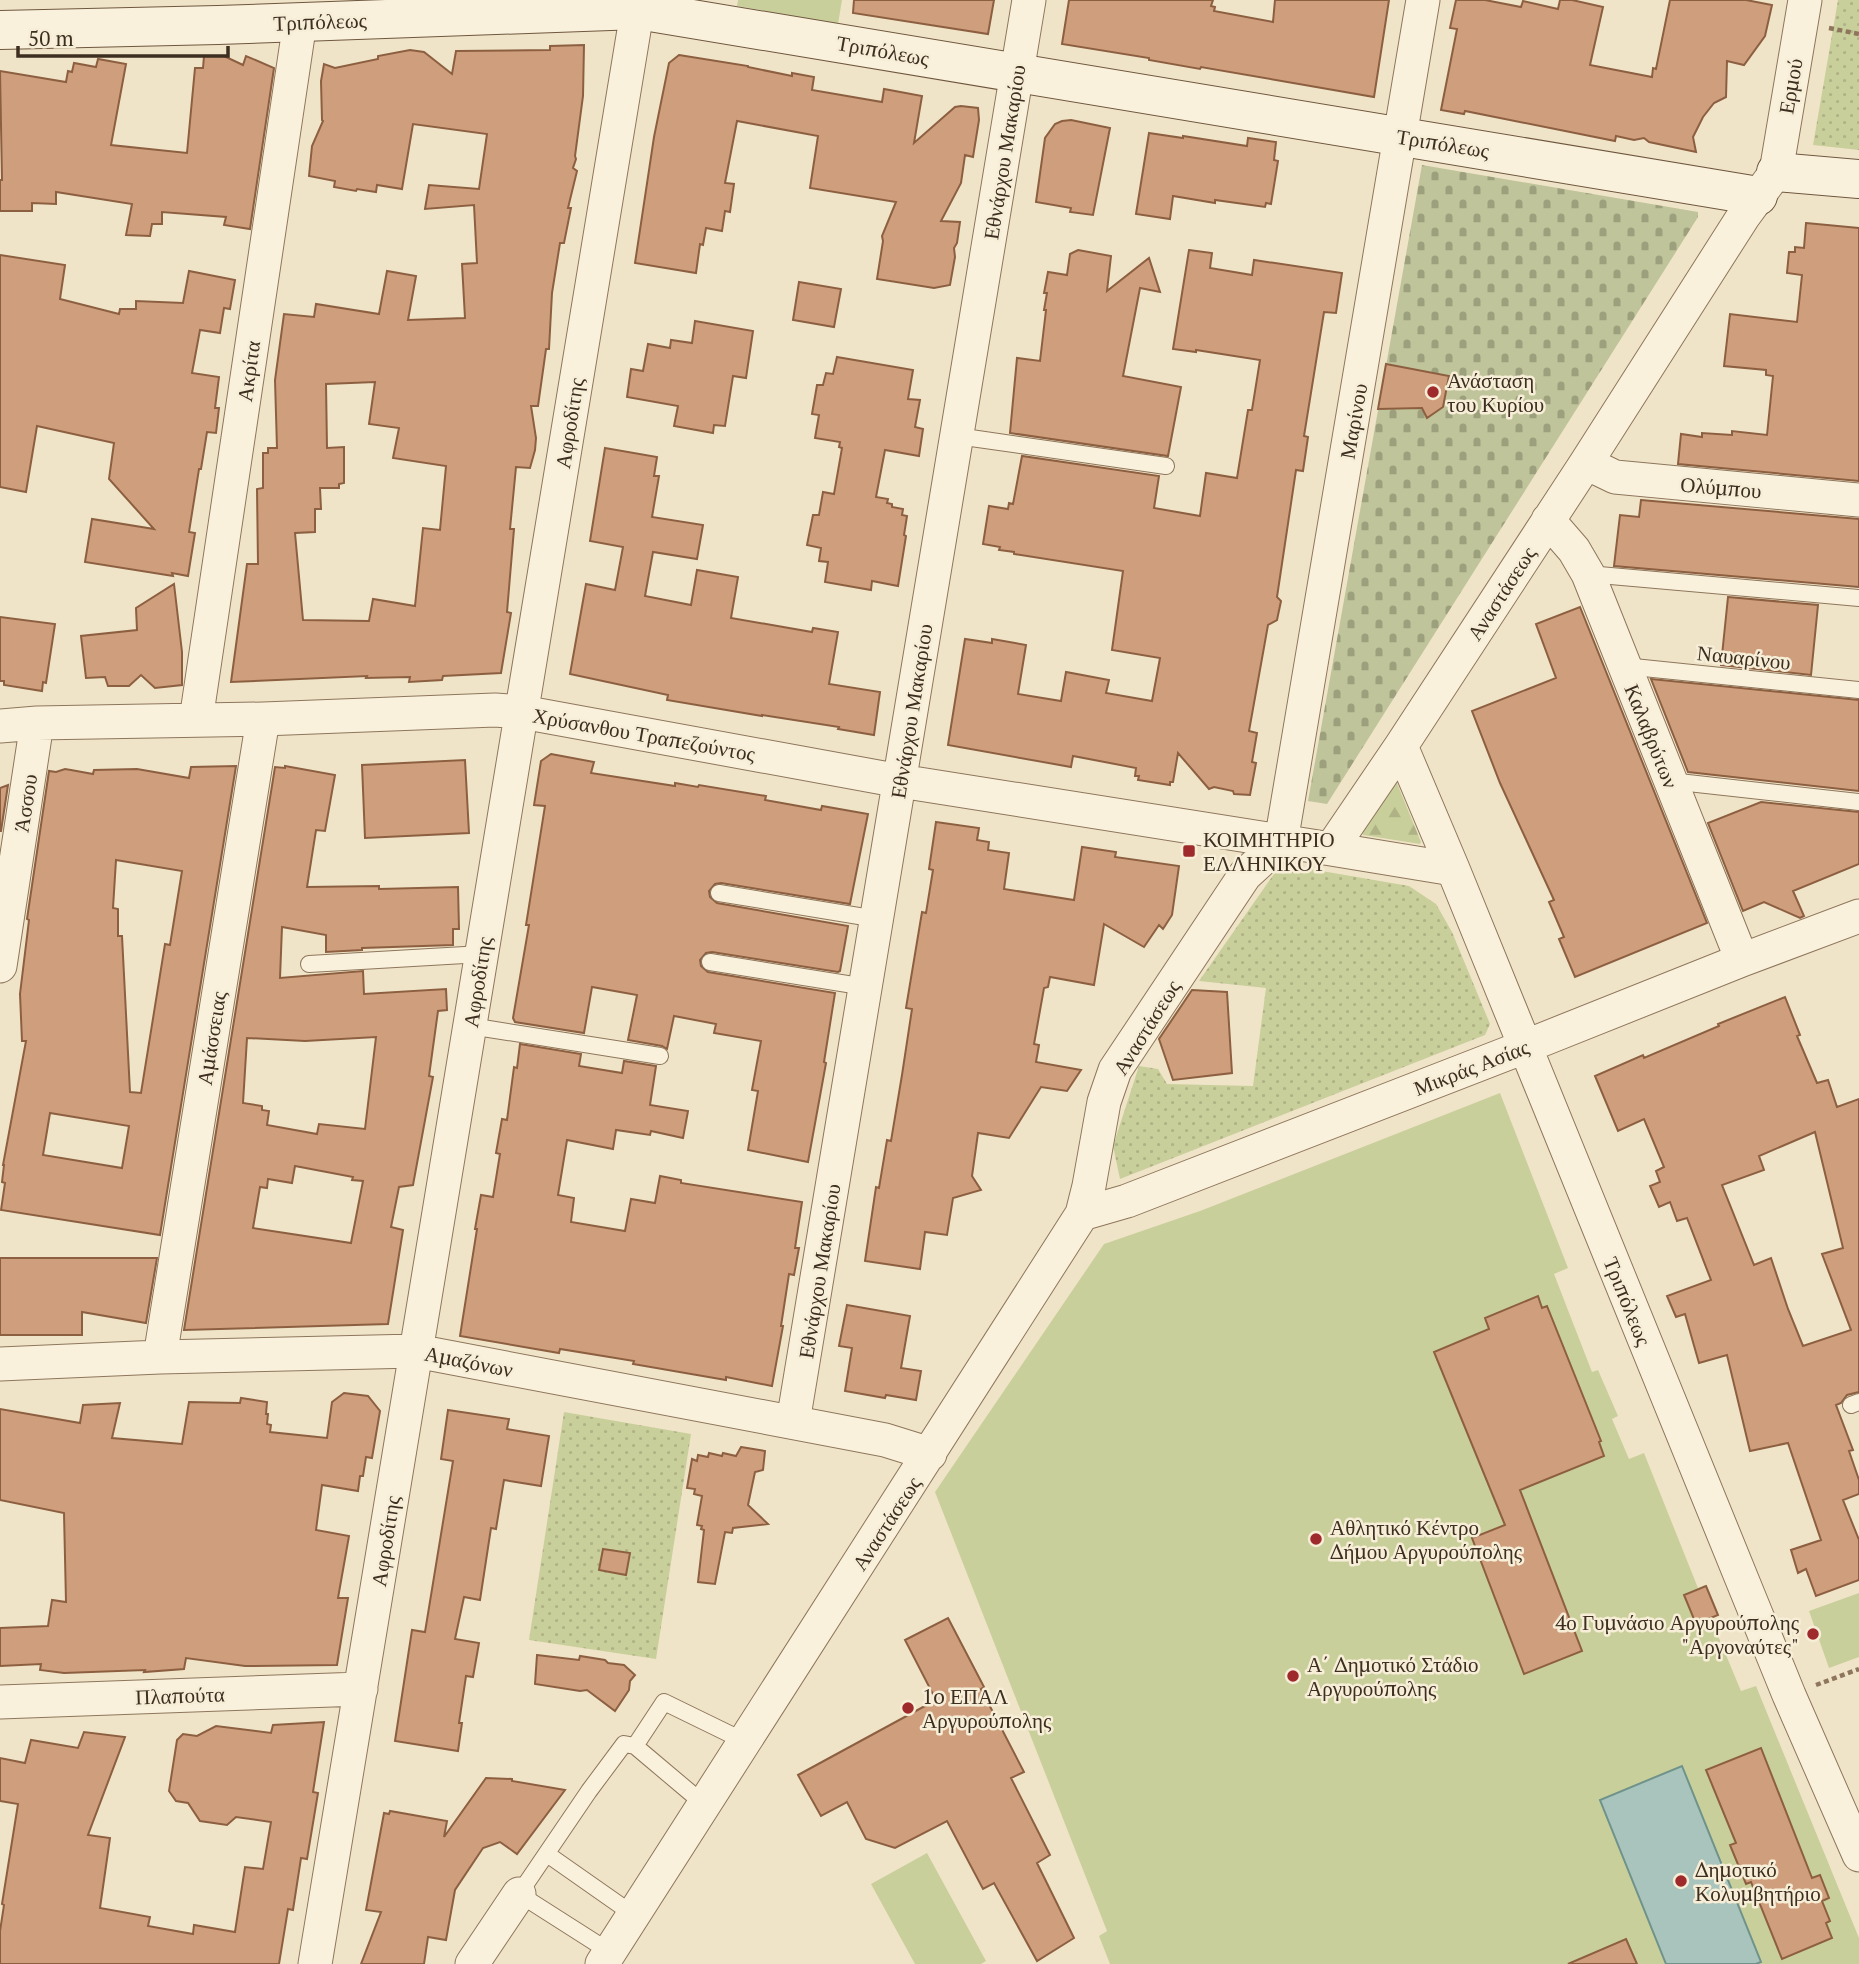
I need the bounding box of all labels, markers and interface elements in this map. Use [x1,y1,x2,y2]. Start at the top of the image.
street label: Τριπόλεως [273,5,368,37]
scale bar [18,14,228,58]
text: 50 m [28,24,74,52]
street label: Τριπόλεως [835,28,932,72]
street label: Ερμού [1771,56,1809,116]
street label: Εθνάρχου Μακαρίου [976,62,1032,242]
street label: Τριπόλεως [1395,122,1492,164]
street label: Ακρίτα [230,339,266,403]
place label: Ανάσταση του Κυρίου [1447,366,1544,418]
street label: Αφροδίτης [548,375,590,470]
street label: Μαρίνου [1333,381,1373,461]
marker: Ανάσταση του Κυρίου [1425,384,1441,400]
street label: Ολύμπου [1679,470,1763,504]
street label: Αναστάσεως [1460,540,1542,646]
street label: Εθνάρχου Μακαρίου [883,621,939,801]
street label: Ναυαρίνου [1696,638,1792,676]
street label: Καλαβρύτων [1618,680,1686,792]
street label: Χρύσανθου Τραπεζούντος [531,701,758,767]
street label: Άσσου [7,772,43,834]
place label: ΚΟΙΜΗΤΗΡΙΟ ΕΛΛΗΝΙΚΟΥ [1203,825,1335,877]
marker: ΚΟΙΜΗΤΗΡΙΟ ΕΛΛΗΝΙΚΟΥ [1181,843,1197,859]
street label: Αφροδίτης [456,934,498,1029]
street label: Αναστάσεως [1106,974,1187,1080]
street label: Αμάσσειας [190,988,232,1087]
street label: Μικράς Ασίας [1409,1032,1533,1102]
street label: Εθνάρχου Μακαρίου [791,1181,847,1361]
street label: Τριπόλεως [1598,1252,1659,1350]
street label: Αμαζόνων [422,1339,516,1383]
street label: Αναστάσεως [845,1470,927,1576]
street label: Αφροδίτης [364,1493,406,1588]
place label: Αθλητικό Κέντρο Δήμου Αργυρούπολης [1330,1513,1523,1565]
marker: Αθλητικό Κέντρο Δήμου Αργυρούπολης [1308,1531,1324,1547]
place label: 4ο Γυμνάσιο Αργυρούπολης "Αργοναύτες" [1555,1608,1800,1660]
marker: 4ο Γυμνάσιο Αργυρούπολης "Αργοναύτες" [1805,1626,1821,1642]
place label: Α΄ Δημοτικό Στάδιο Αργυρούπολης [1307,1650,1479,1702]
marker: Α΄ Δημοτικό Στάδιο Αργυρούπολης [1285,1668,1301,1684]
street label: Πλαπούτα [135,1679,225,1711]
place label: 1o ΕΠΑΛ Αργυρούπολης [922,1682,1052,1734]
marker: 1o ΕΠΑΛ Αργυρούπολης [900,1700,916,1716]
place label: Δημοτικό Κολυμβητήριο [1695,1855,1821,1907]
marker: Δημοτικό Κολυμβητήριο [1673,1873,1689,1889]

